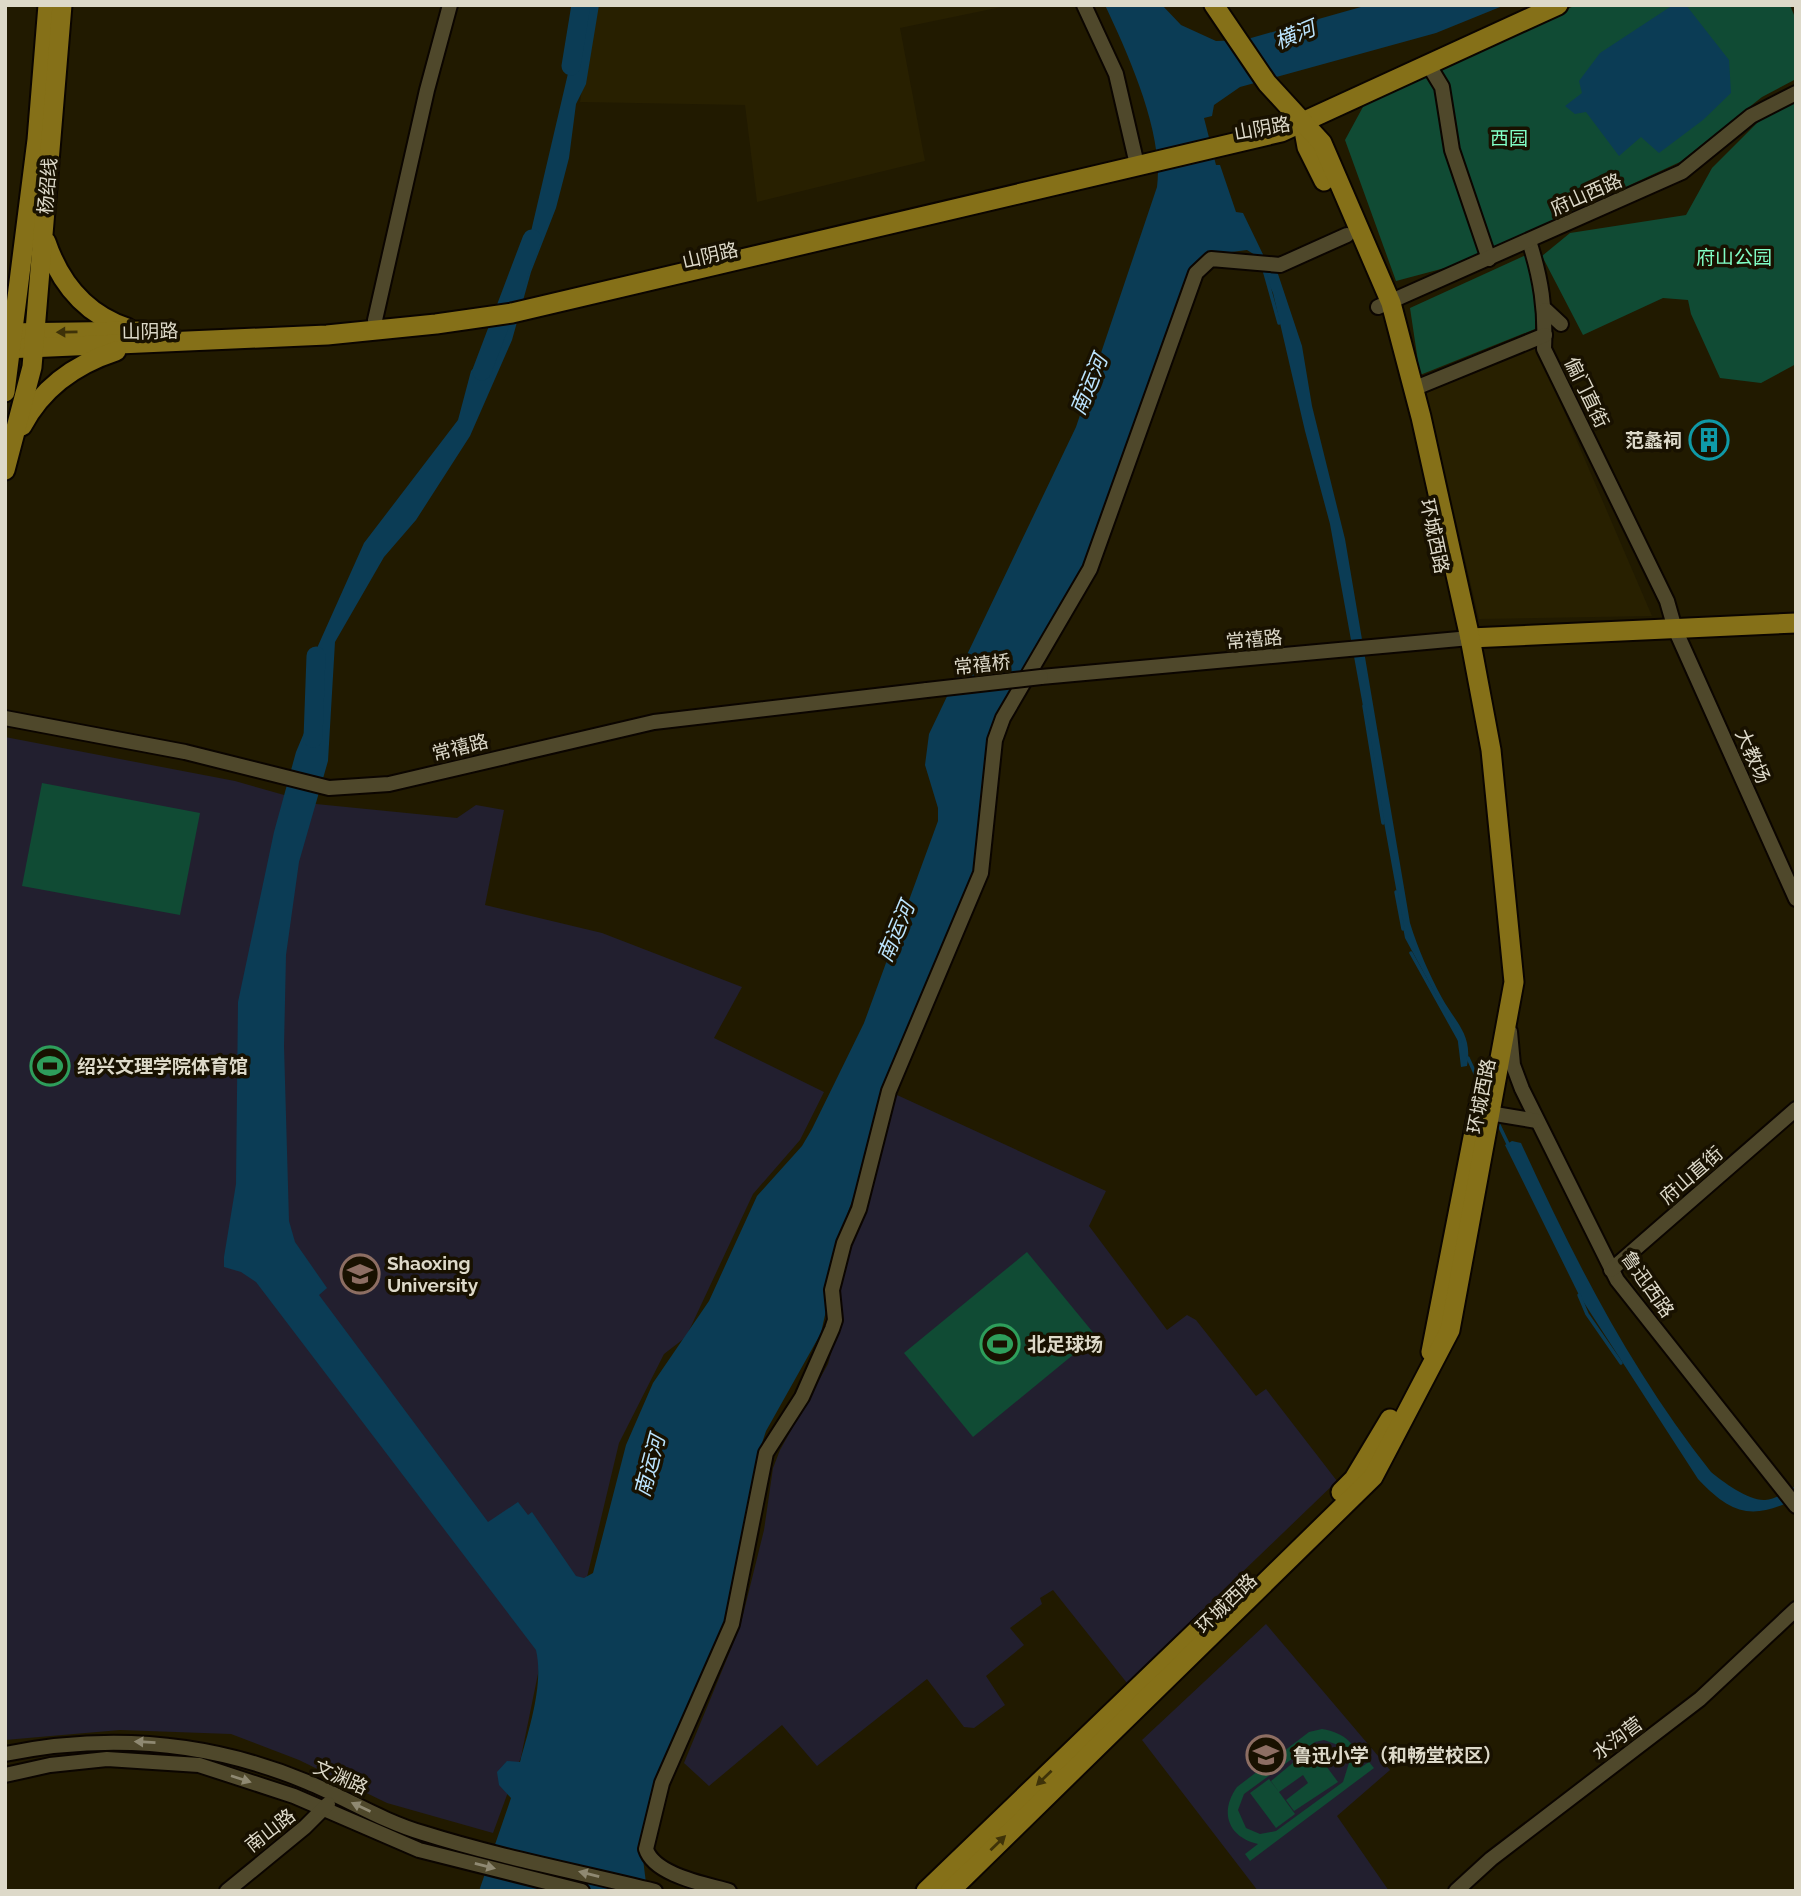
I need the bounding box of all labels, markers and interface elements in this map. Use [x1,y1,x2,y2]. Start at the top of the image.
water label: 横河 [1271,14,1323,54]
street label: 山阴路 [1232,112,1292,144]
park label: 西园 [1490,127,1528,149]
street label: 杨绍线 [34,157,60,215]
street label: 府山西路 [1547,168,1625,220]
street label: 山阴路 [680,238,740,272]
park label: 府山公园 [1696,246,1772,268]
street label: 山阴路 [121,320,179,342]
one-way arrow [55,326,77,338]
water label: 南运河 [1065,347,1114,419]
street label: 偏门直街 [1560,353,1614,431]
building icon: 范蠡祠 [1688,419,1730,461]
place label: 范蠡祠 [1625,429,1682,451]
street label: 环城西路 [1416,497,1454,575]
street label: 常禧路 [1225,626,1283,652]
street label: 常禧桥 [952,650,1012,678]
street label: 大教场 [1731,725,1775,787]
street label: 常禧路 [430,729,490,765]
water label: 南运河 [872,894,921,966]
sports icon: 绍兴文理学院体育馆 [29,1045,71,1087]
place label: 绍兴文理学院体育馆 [77,1055,248,1077]
street label: 环城西路 [1463,1057,1499,1135]
street label: 府山直街 [1655,1142,1727,1208]
street label: 鲁迅西路 [1617,1247,1679,1321]
place label: Shaoxing University [387,1252,479,1296]
school or university icon: Shaoxing University [339,1253,381,1295]
sports icon: 北足球场 [979,1323,1021,1365]
place label: 北足球场 [1027,1333,1103,1355]
water label: 南运河 [629,1428,671,1500]
street label: 环城西路 [1191,1569,1261,1637]
street label: 水沟营 [1588,1712,1646,1764]
school or university icon: 鲁迅小学（和畅堂校区） [1245,1734,1287,1776]
one-way arrow [133,1737,155,1748]
place label: 鲁迅小学（和畅堂校区） [1293,1744,1502,1766]
street label: 文渊路 [310,1755,372,1799]
one-way arrow [1035,1769,1052,1786]
one-way arrow [231,1774,252,1784]
one-way arrow [351,1801,371,1813]
street label: 南山路 [241,1804,299,1856]
one-way arrow [990,1835,1007,1852]
one-way arrow [474,1861,496,1872]
one-way arrow [578,1868,600,1879]

